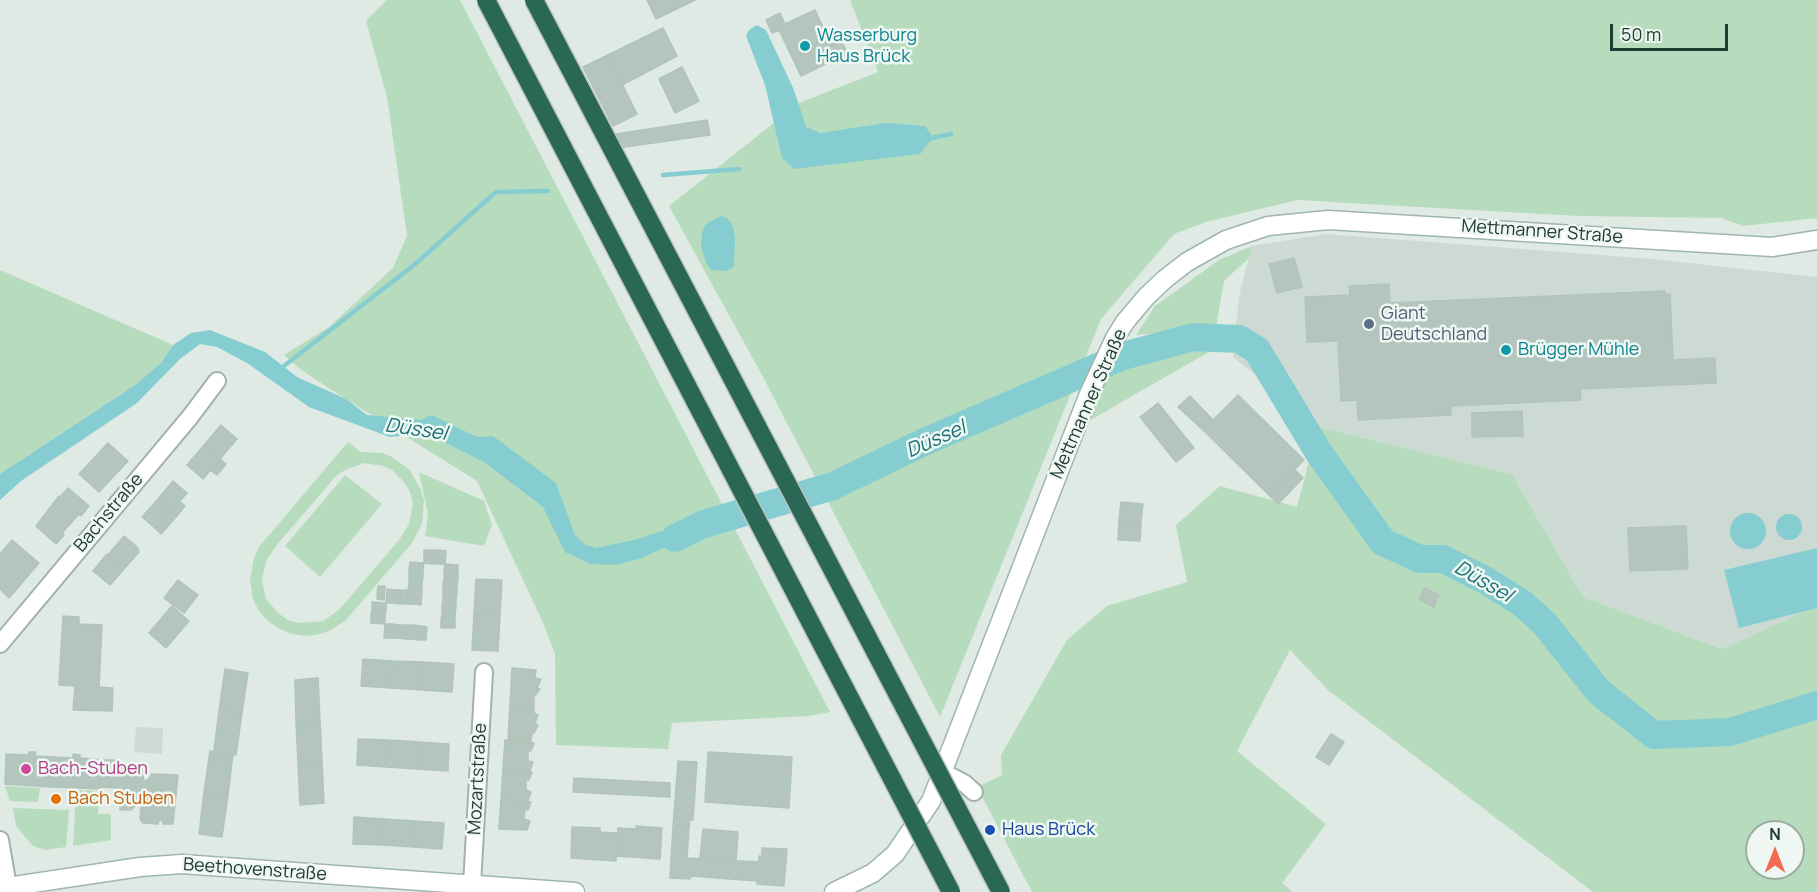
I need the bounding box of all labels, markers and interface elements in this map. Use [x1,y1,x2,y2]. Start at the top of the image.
scale bar [1613,12,1732,50]
text: 50 m [1621,22,1661,46]
place label: Wasserburg Haus Brück [817,25,917,68]
marker: Wasserburg Haus Brück [798,39,812,53]
street label: Mettmanner Straße [1460,216,1624,248]
place label: Giant Deutschland [1381,303,1487,346]
marker: Giant Deutschland [1362,317,1376,331]
street label: Mettmanner Straße [1046,326,1132,482]
place label: Brügger Mühle [1518,339,1639,361]
marker: Brügger Mühle [1499,343,1513,357]
water label: Düssel [383,414,449,446]
water label: Düssel [902,416,970,464]
street label: Bachstraße [70,469,148,557]
water label: Düssel [1450,556,1516,608]
street label: Mozartstraße [464,722,492,836]
place label: Bach-Stuben [38,758,148,780]
marker: Bach-Stuben [19,762,33,776]
place label: Bach Stuben [68,788,174,810]
marker: Bach Stuben [49,792,63,806]
place label: Haus Brück [1002,819,1095,841]
north arrow [1745,820,1805,880]
marker: Haus Brück [983,823,997,837]
text: N [1769,823,1781,845]
street label: Beethovenstraße [182,854,328,886]

